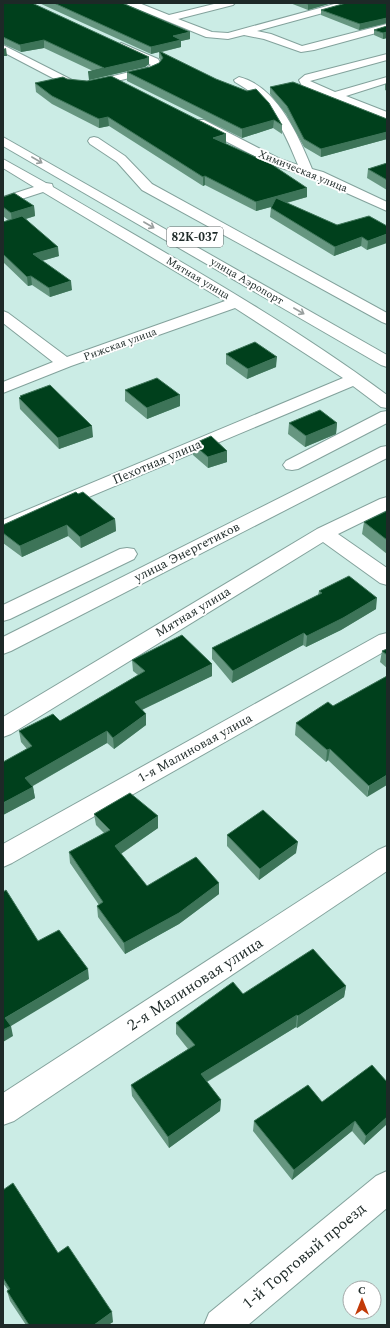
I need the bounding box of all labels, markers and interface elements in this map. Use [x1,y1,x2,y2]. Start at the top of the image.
street label: Химическая улица [256,145,351,197]
one-way arrow [31,157,43,165]
one-way arrow [143,221,155,229]
road number: 82К-037 [167,227,223,247]
street label: Мятная улица [163,252,234,304]
street label: улица Аэропорт [206,253,287,309]
one-way arrow [292,307,304,315]
street label: Рижская улица [81,323,160,365]
street label: Пехотная улица [109,434,205,490]
street label: улица Энергетиков [130,516,244,588]
street label: Мятная улица [151,581,235,642]
street label: 1-я Малиновая улица [134,708,257,788]
street label: 2-я Малиновая улица [122,931,268,1037]
street label: 1-й Торговый проезд [237,1197,371,1315]
north arrow [342,1280,382,1320]
text: С [358,1282,366,1299]

